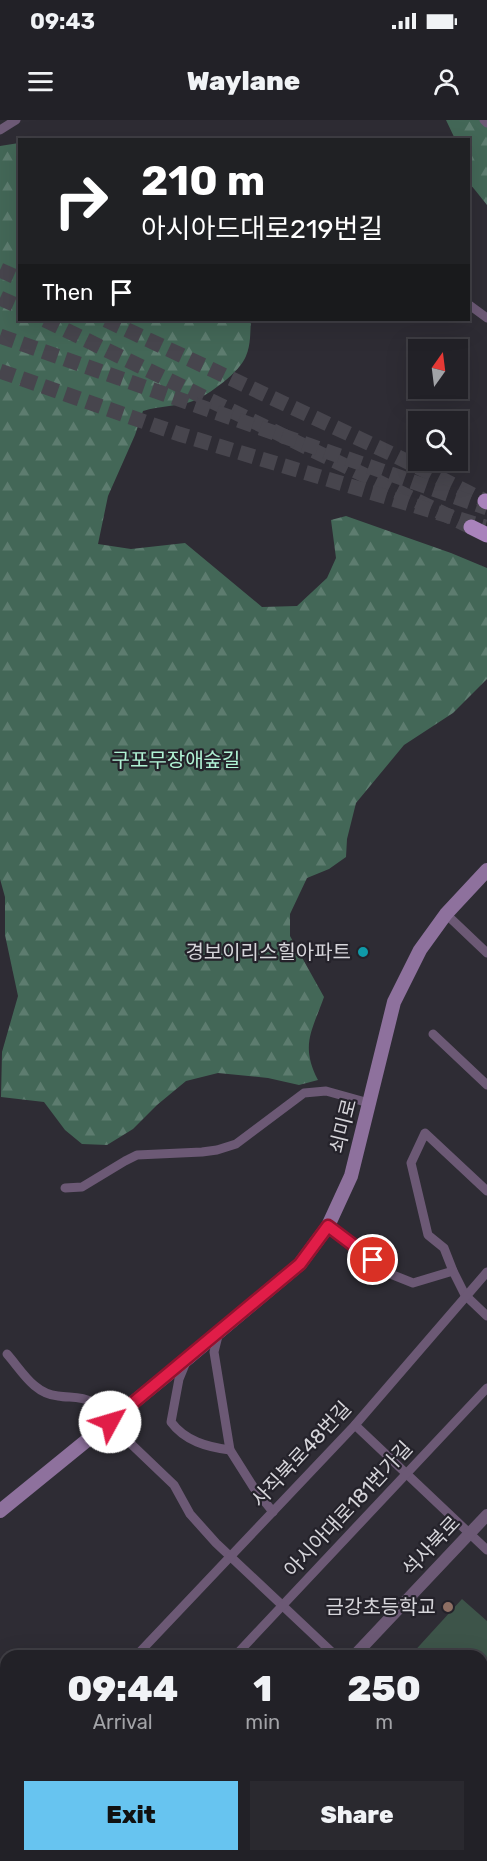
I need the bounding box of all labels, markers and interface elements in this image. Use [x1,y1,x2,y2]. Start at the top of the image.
text: 09:43 [30,8,95,35]
icon: menu [24,65,57,98]
text: Waylane [187,65,300,97]
icon: person [430,65,463,98]
text: 210 m [141,156,265,206]
icon: right [42,162,120,240]
text: 아시아드대로219번길 [141,213,383,245]
icon: arrive [105,276,138,309]
text: Then [42,279,93,306]
north arrow [408,339,468,399]
map controls [408,339,468,471]
button: search [408,411,468,471]
park label: 구포무장애숲길 [112,748,240,772]
place label: 경보이리스힐아파트 [185,940,351,964]
marker: 경보이리스힐아파트 [356,945,370,959]
street label: 쇠미로 [325,1096,361,1156]
pin [347,1234,398,1285]
icon: arrive [356,1243,389,1276]
position arrow [78,1390,142,1454]
street label: 사직북로48번길 [246,1396,356,1512]
street label: 아시아대로181번가길 [279,1436,417,1582]
street label: 석사북로 [397,1511,465,1581]
place label: 금강초등학교 [326,1595,436,1619]
marker: 금강초등학교 [441,1600,455,1614]
text: 09:44 [67,1667,178,1710]
text: 1 [253,1667,272,1710]
text: 250 [347,1667,421,1710]
text: Arrival [93,1710,153,1734]
text: min [245,1710,280,1734]
text: m [375,1710,393,1734]
button: Exit [24,1781,238,1850]
button: Share [250,1781,464,1850]

